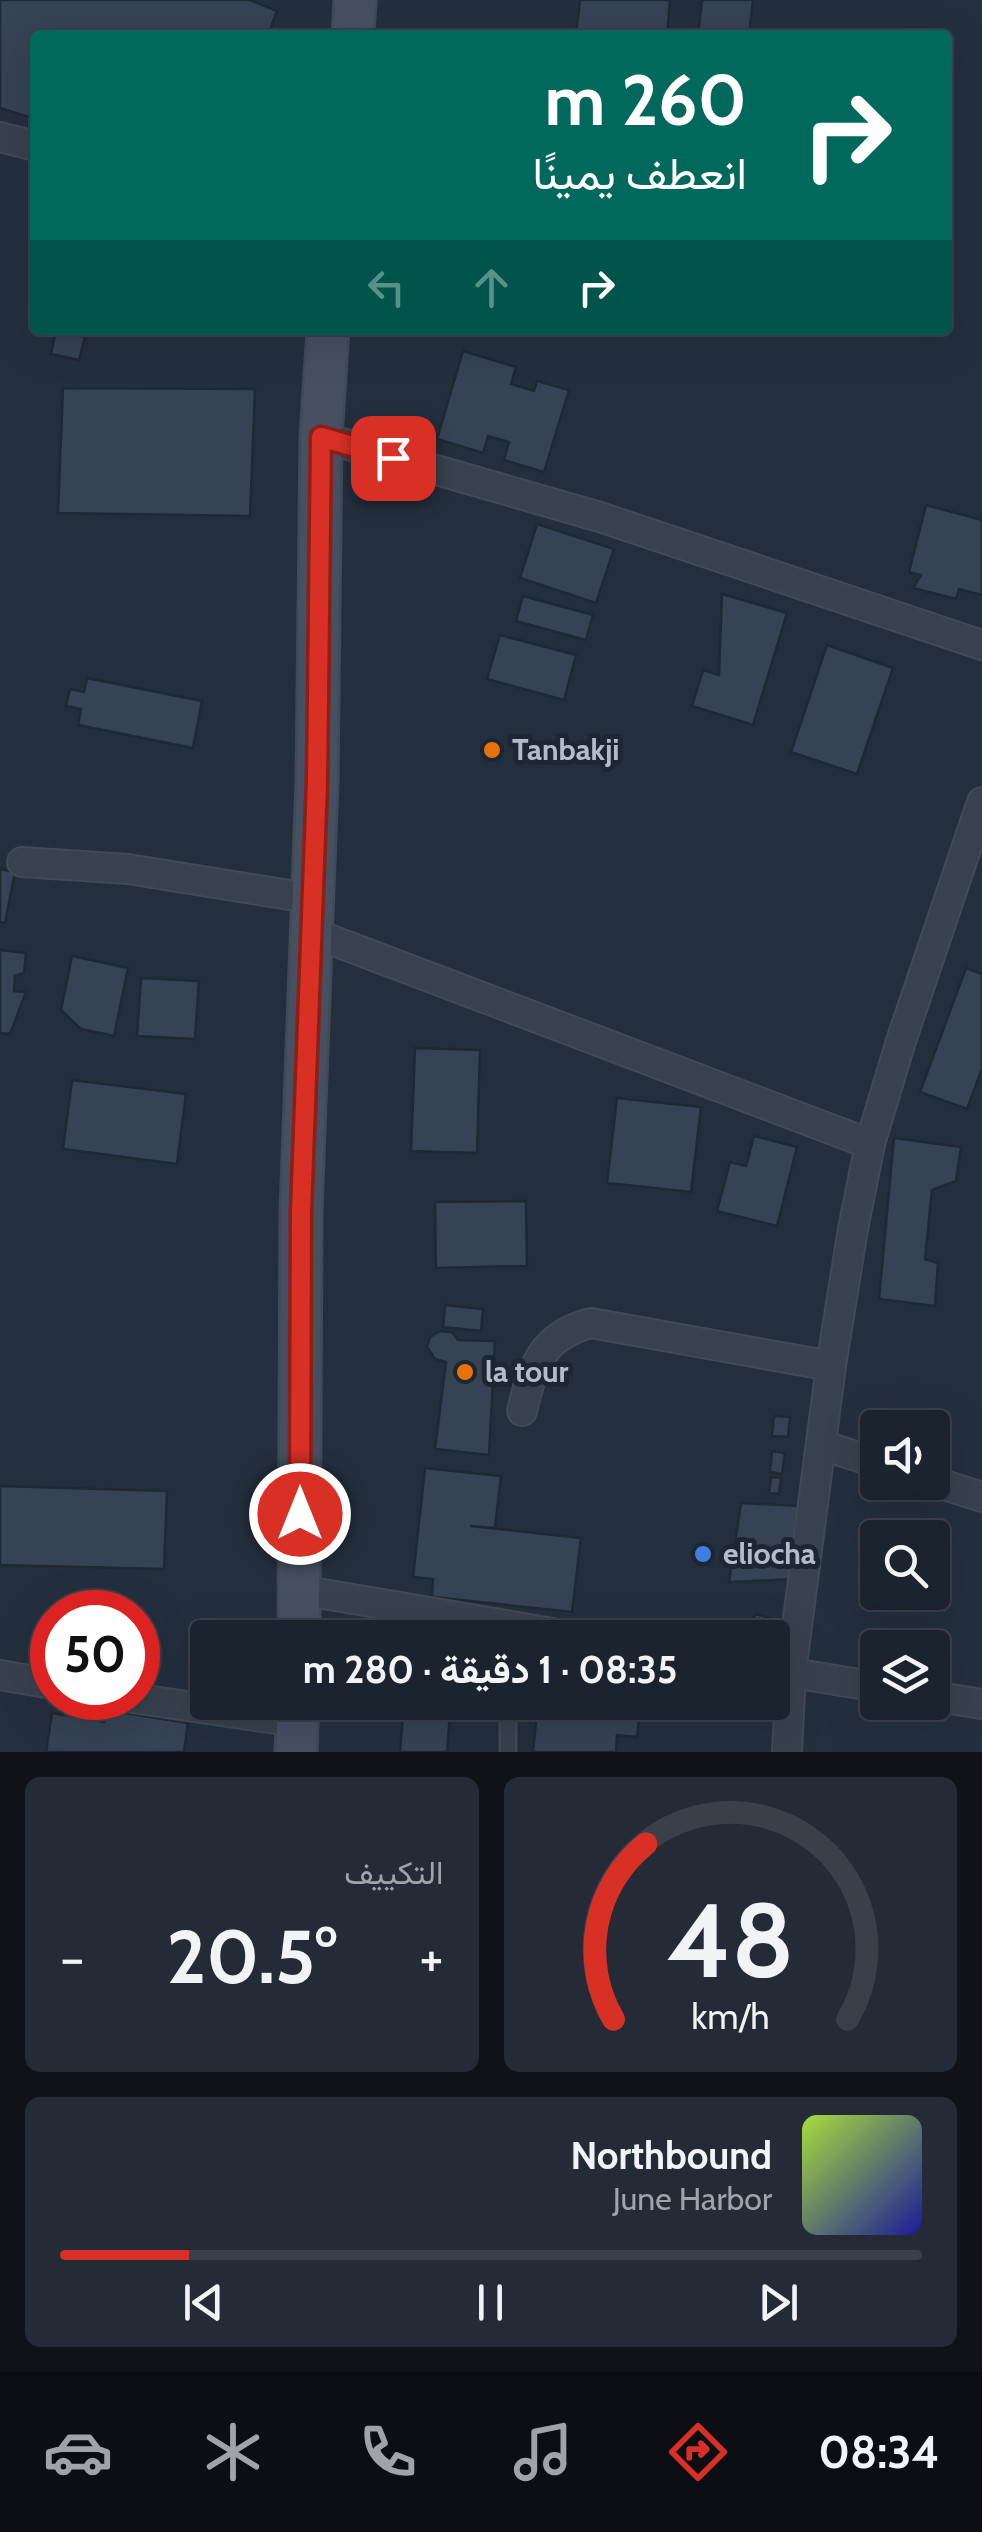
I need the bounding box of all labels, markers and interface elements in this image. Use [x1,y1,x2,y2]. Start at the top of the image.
text: 260 m [545,57,747,143]
icon: right [782,70,912,200]
text: انعطف يمينًا [533,146,747,200]
icon: left [359,260,414,315]
icon: ahead [464,260,519,315]
icon: right [569,260,624,315]
pin [351,416,436,501]
icon: arrive [366,431,421,486]
place label: Tanbakji [512,731,620,768]
marker: Tanbakji [481,739,503,761]
place label: la tour [485,1353,569,1390]
marker: la tour [454,1361,476,1383]
map controls [860,1410,950,1720]
button: sound [860,1410,950,1500]
position arrow [248,1462,352,1566]
button: search [860,1520,950,1610]
place label: eliocha [723,1535,816,1572]
marker: eliocha [692,1543,714,1565]
speed limit sign: 50 [30,1590,160,1720]
button: layers [860,1630,950,1720]
text: 08:35 · 1 دقيقة · 280 m [303,1646,677,1693]
text: التكييف [344,1853,444,1892]
text: 48 [667,1877,794,2003]
text: 20.5° [167,1911,337,2002]
text: − [60,1924,84,1991]
text: + [419,1924,444,1991]
text: km/h [691,1995,769,2038]
text: Northbound [570,2132,772,2179]
text: June Harbor [613,2179,772,2218]
icon: previous [176,2275,231,2330]
icon: pause [463,2275,518,2330]
icon: next [751,2275,806,2330]
icon: car [43,2417,113,2487]
icon: climate [198,2417,268,2487]
icon: phone [353,2417,423,2487]
icon: music [508,2417,578,2487]
icon: directions [663,2417,733,2487]
text: 08:34 [818,2425,939,2479]

